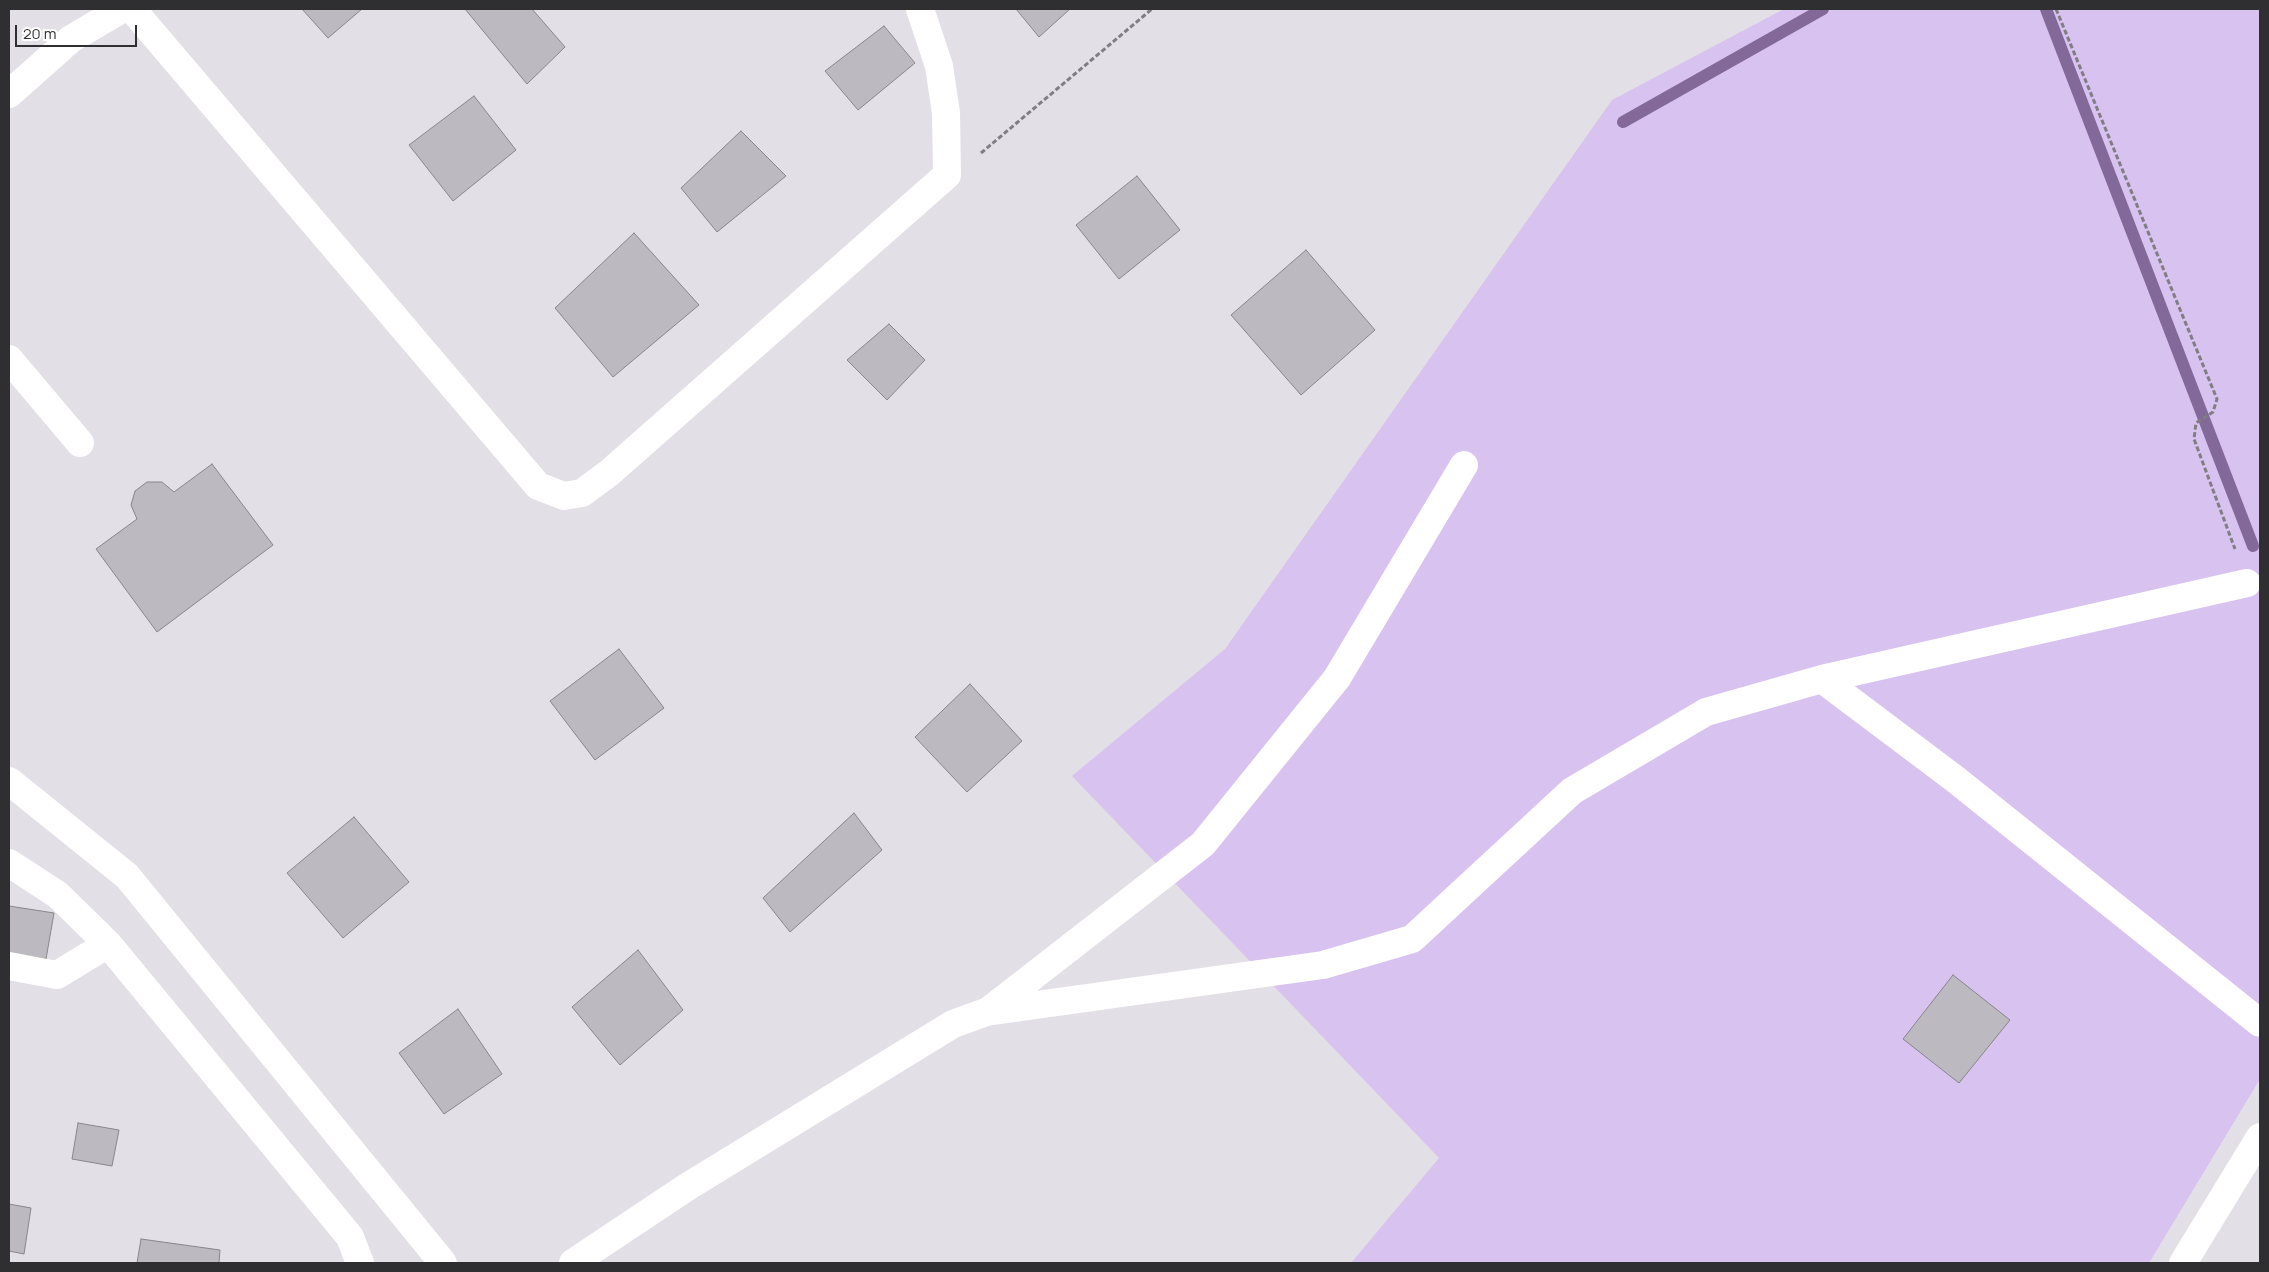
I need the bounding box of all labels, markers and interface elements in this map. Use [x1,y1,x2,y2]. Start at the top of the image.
scale bar [18,15,140,47]
text: 20 m [23,23,56,44]

